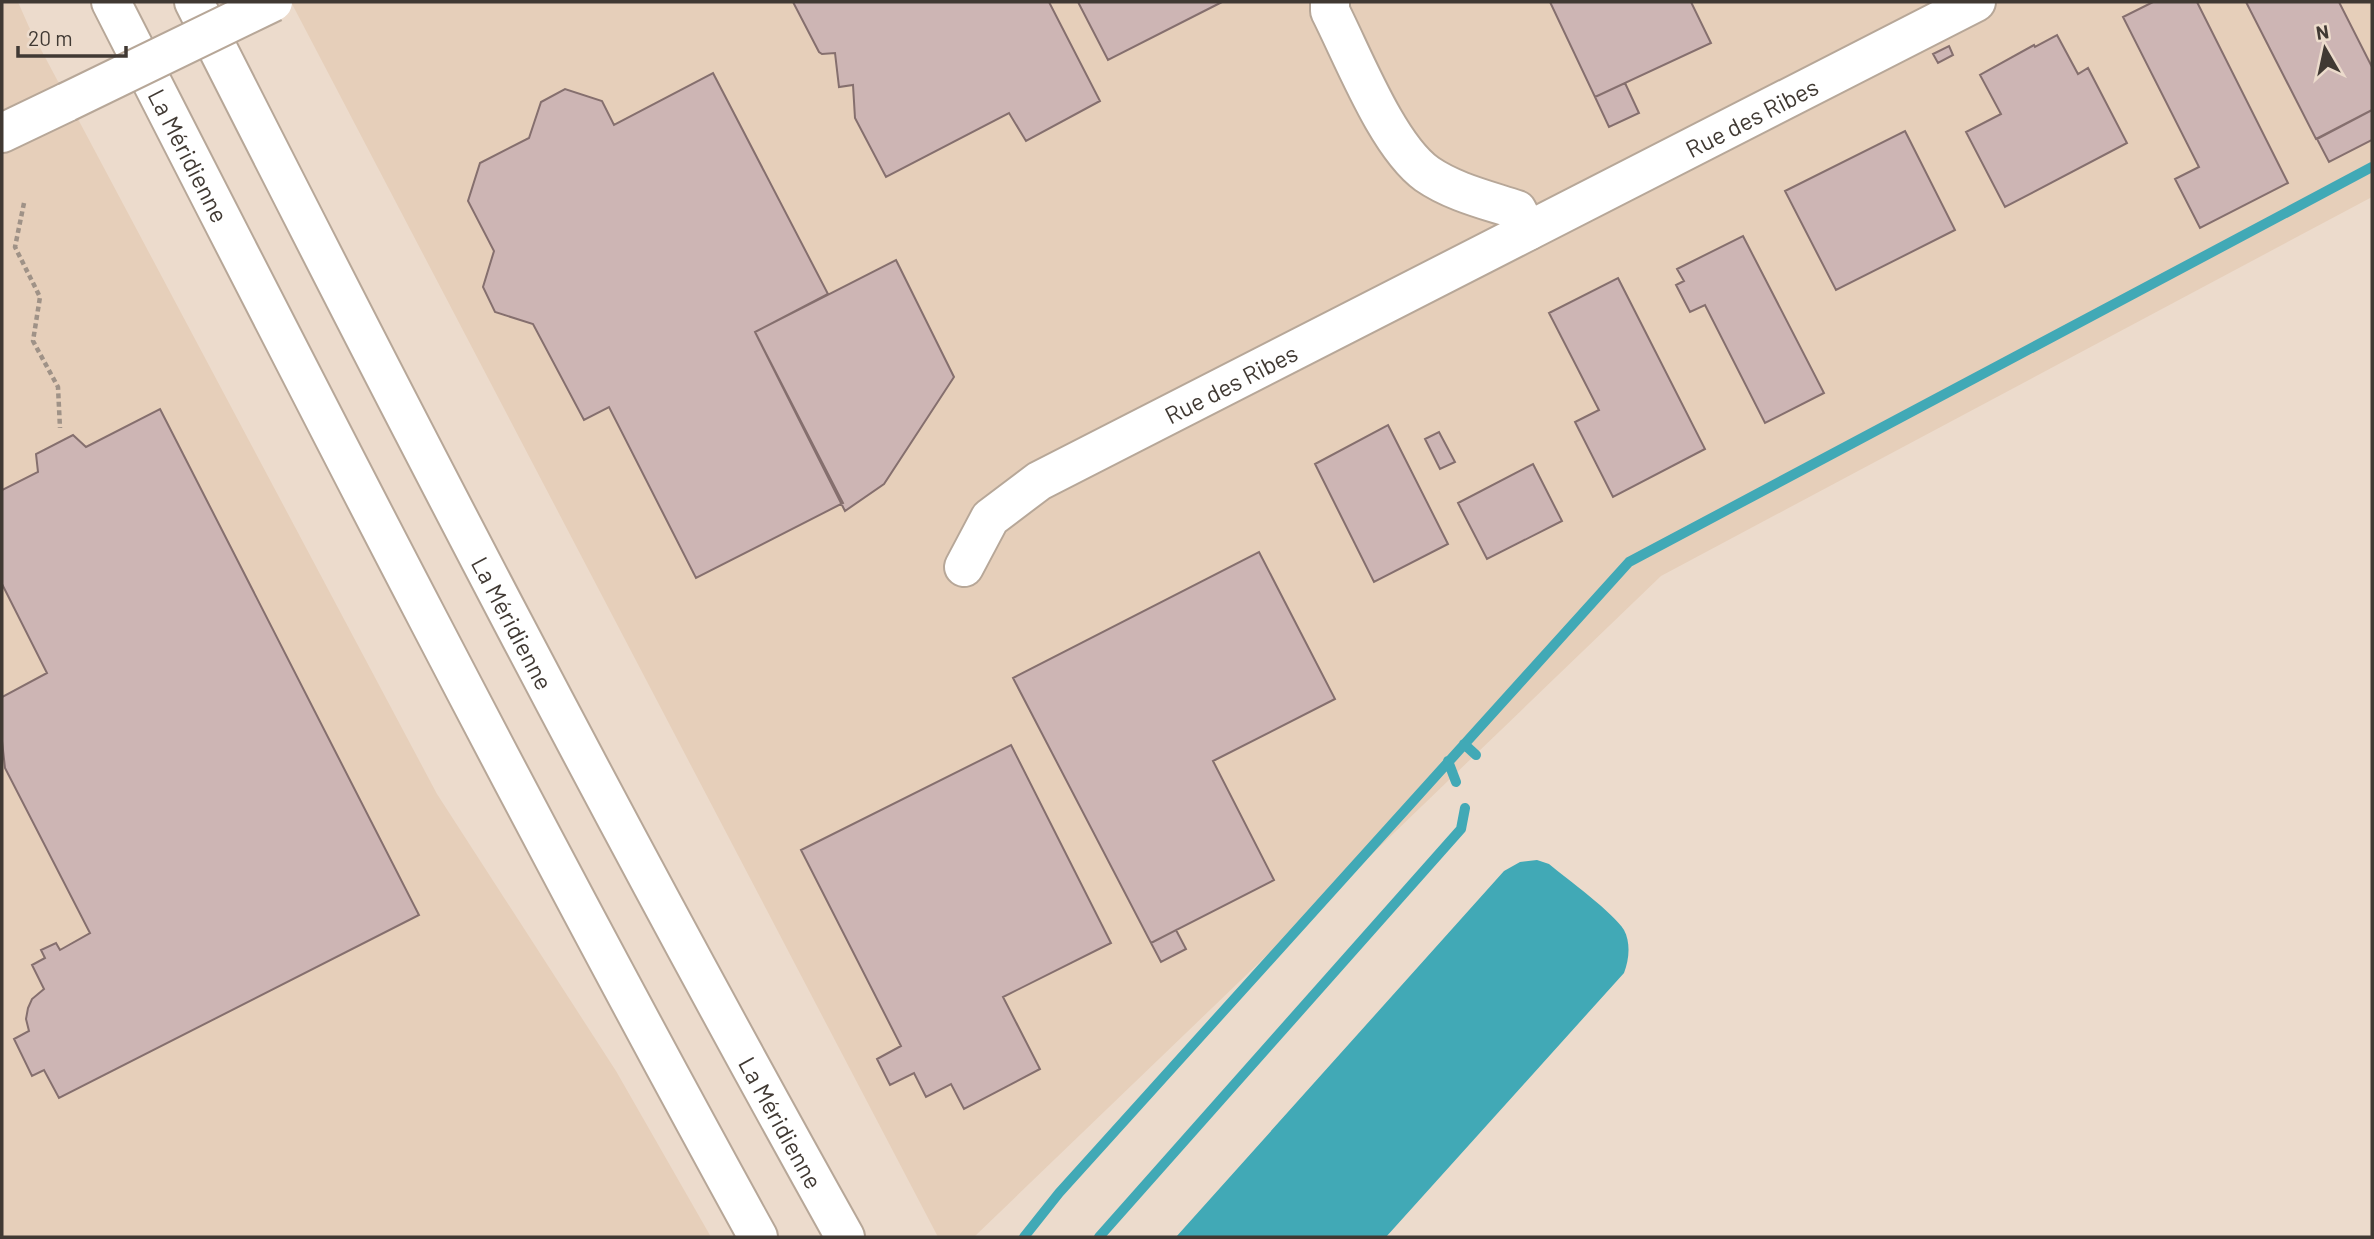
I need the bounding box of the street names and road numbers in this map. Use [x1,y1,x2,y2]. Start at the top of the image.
street label: Rue des Ribes [1680,71,1823,163]
street label: La Méridienne [143,84,235,227]
street label: Rue des Ribes [1159,337,1302,429]
street label: La Méridienne [466,551,560,694]
street label: La Méridienne [733,1051,829,1193]

